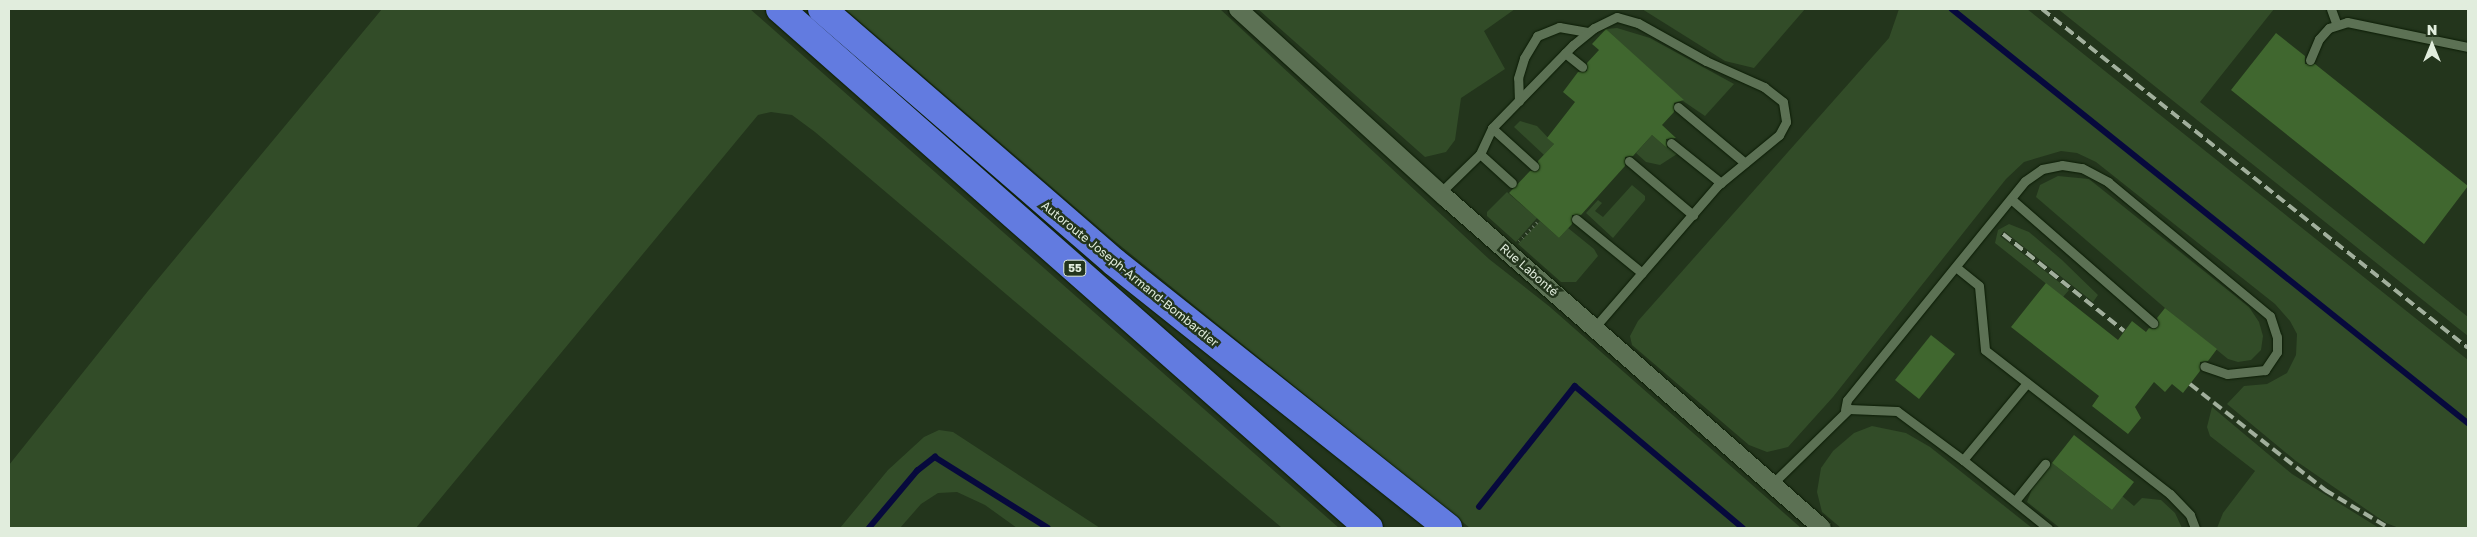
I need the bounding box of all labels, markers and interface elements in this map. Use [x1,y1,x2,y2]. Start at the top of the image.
north arrow [2407,20,2457,70]
text: N [2427,21,2437,38]
street label: Autoroute Joseph-Armand-Bombardier [1039,198,1221,350]
street label: Rue Labonté [1497,241,1561,299]
road number: 55 [1062,260,1088,276]

